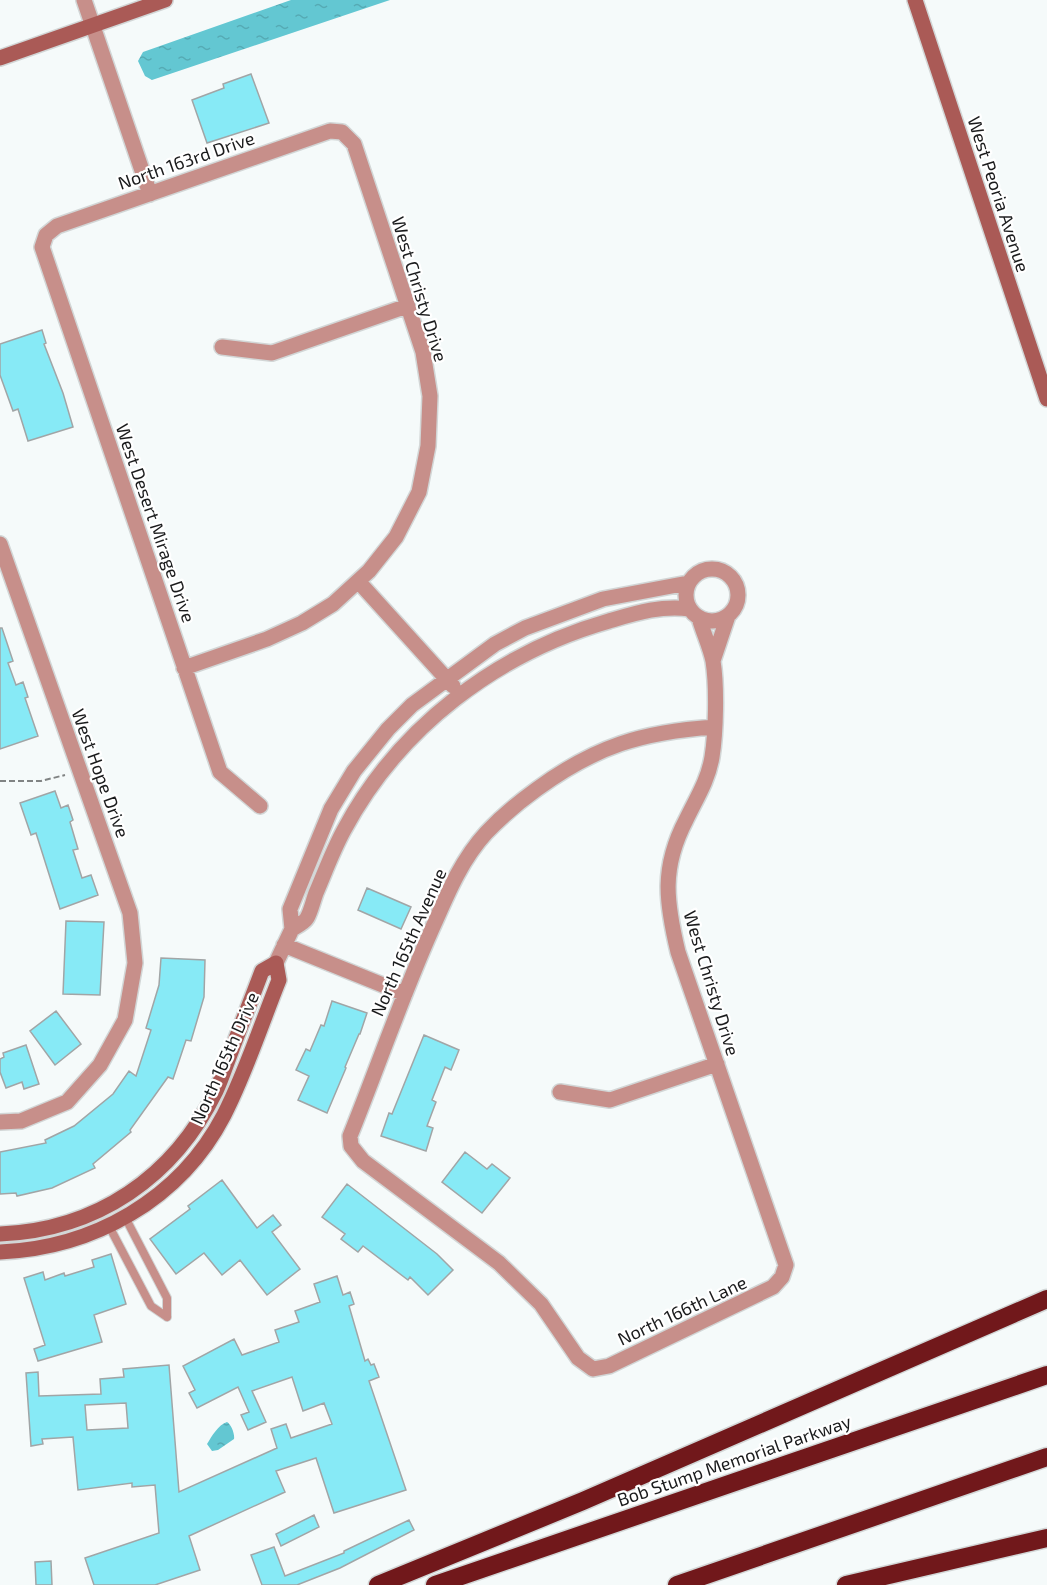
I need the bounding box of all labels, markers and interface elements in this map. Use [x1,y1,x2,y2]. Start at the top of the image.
street label: West Peoria Avenue [963,113,1035,275]
street label: North 163rd Drive [115,126,257,194]
street label: West Christy Drive [387,214,453,364]
street label: West Desert Mirage Drive [112,421,200,625]
street label: West Hope Drive [67,706,135,840]
street label: North 165th Avenue [365,865,451,1019]
street label: West Christy Drive [679,908,745,1058]
street label: North 165th Drive [185,988,263,1128]
street label: North 166th Lane [614,1270,750,1350]
street label: Bob Stump Memorial Parkway [614,1409,854,1510]

